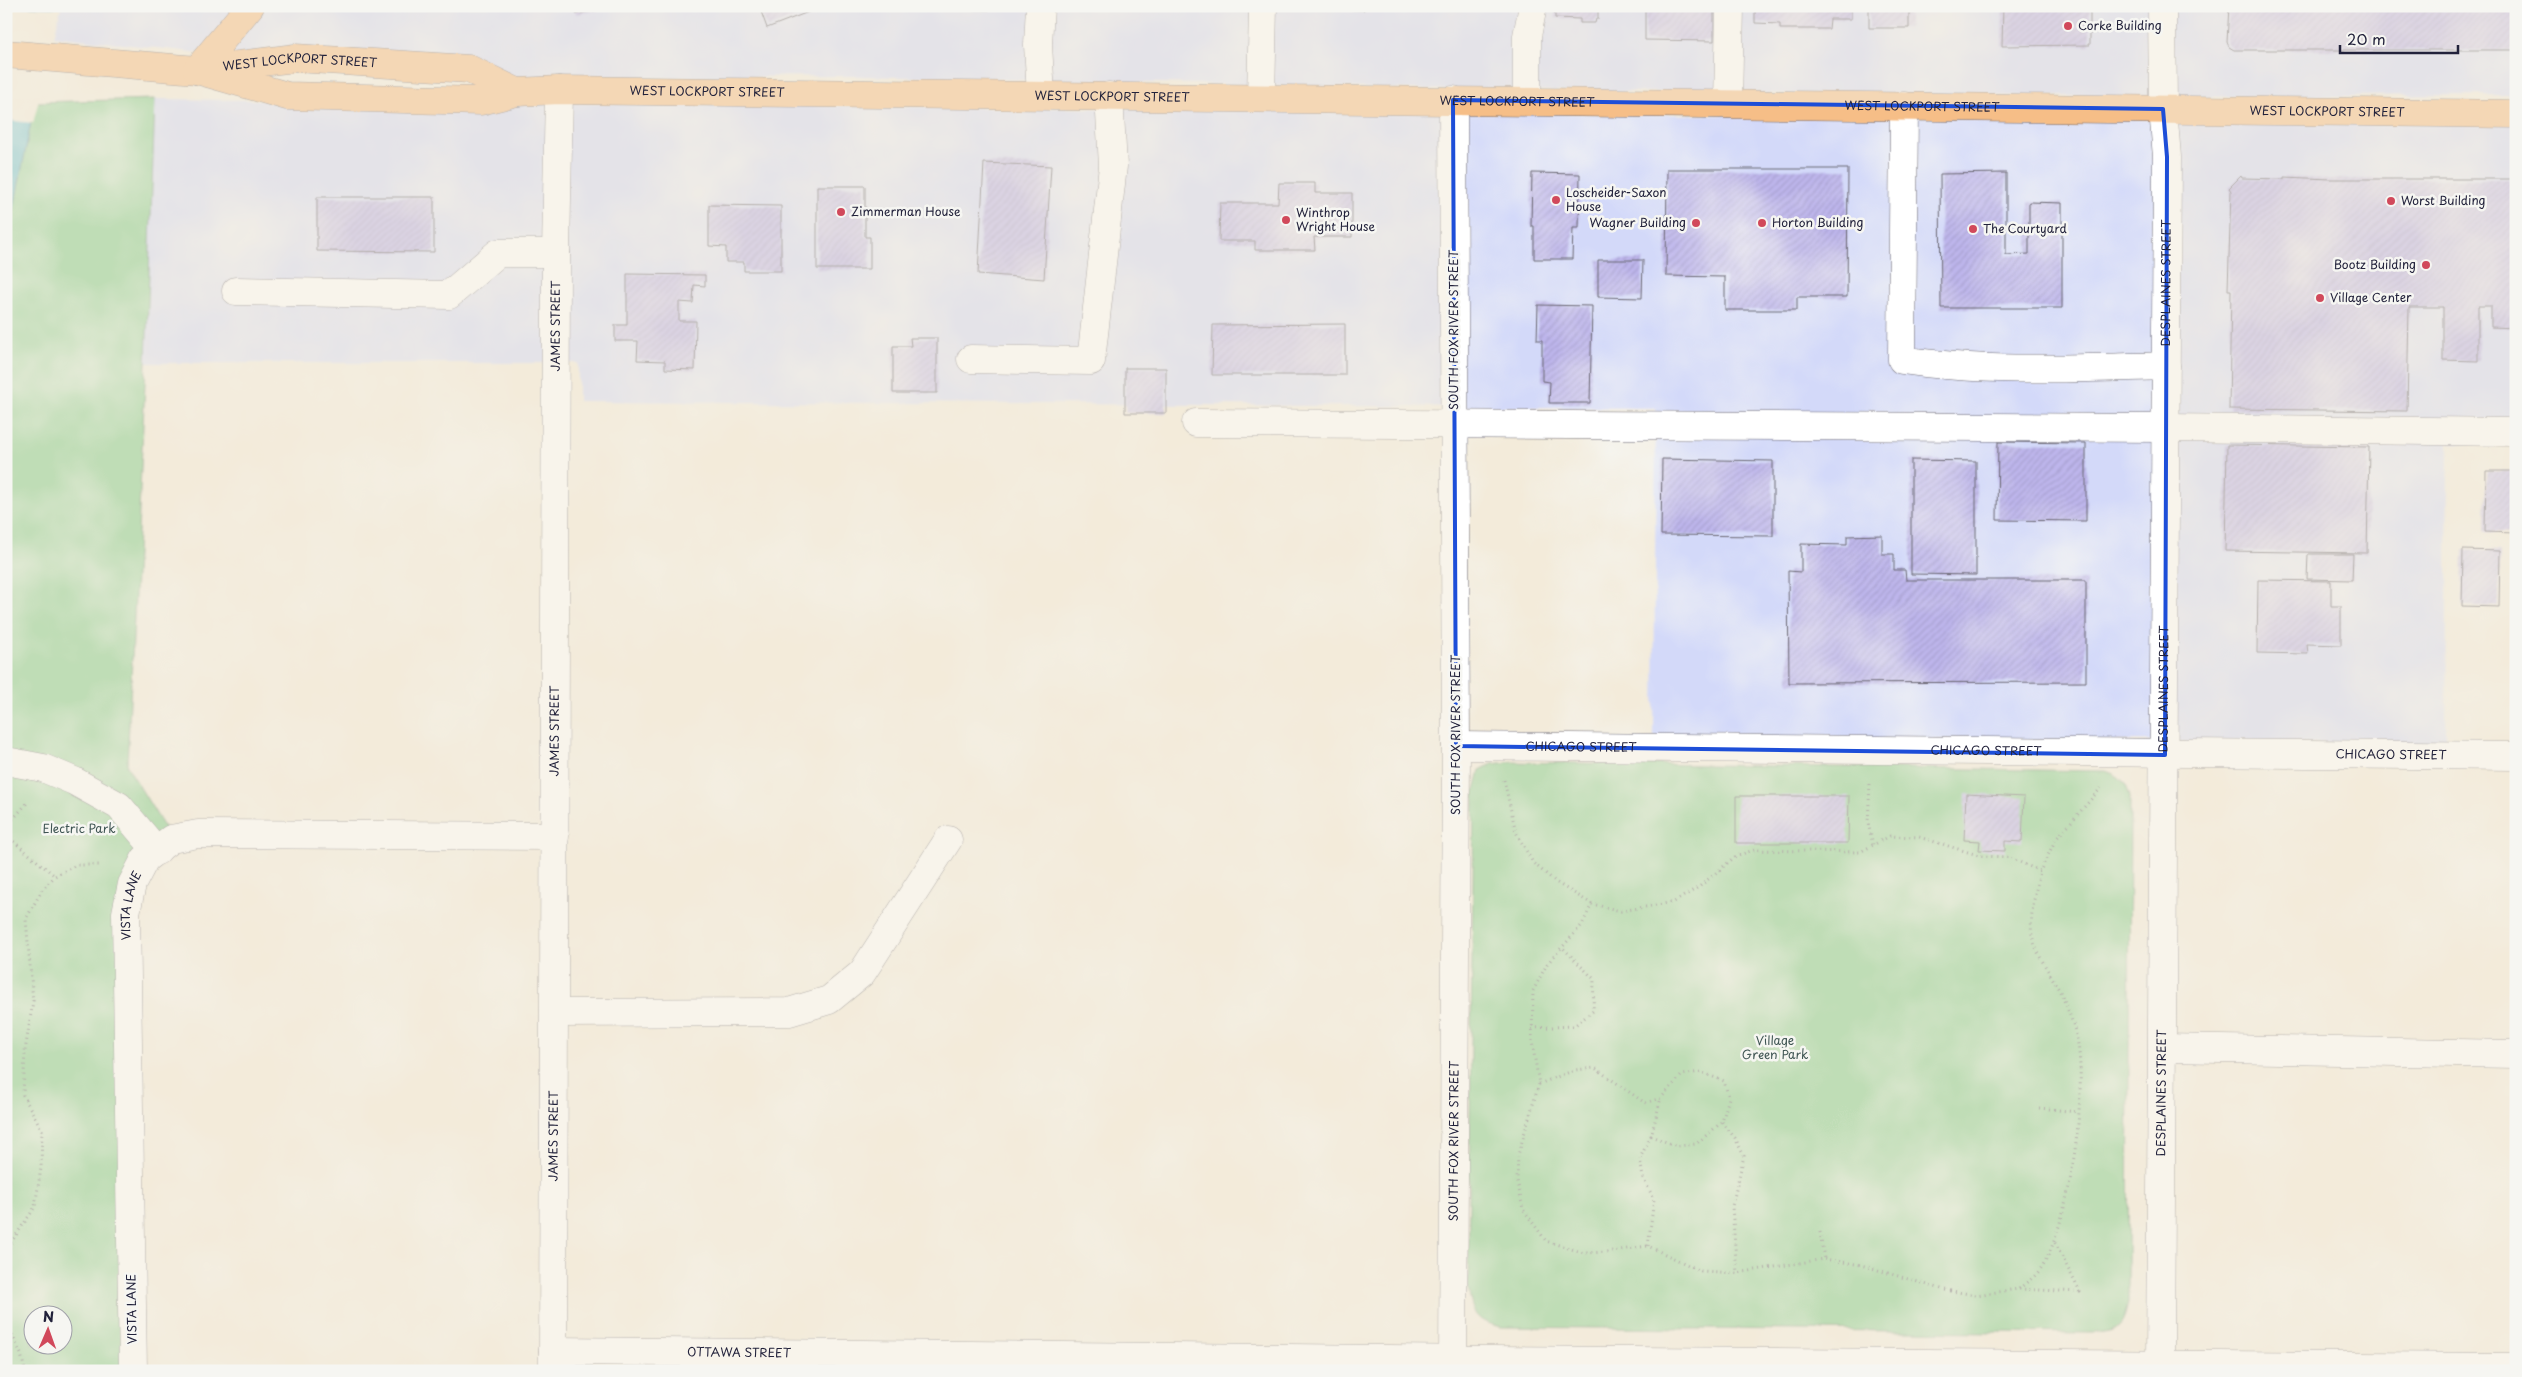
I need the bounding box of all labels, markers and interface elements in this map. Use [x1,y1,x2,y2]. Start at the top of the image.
place label: Corke Building [2078,16,2162,34]
marker: Corke Building [2062,20,2074,32]
scale bar [2340,22,2457,54]
text: 20 m [2347,27,2386,50]
street label: WEST LOCKPORT STREET [221,48,378,75]
street label: WEST LOCKPORT STREET [630,81,785,101]
street label: WEST LOCKPORT STREET [1034,86,1190,106]
street label: WEST LOCKPORT STREET [1439,91,1595,111]
street label: WEST LOCKPORT STREET [1844,96,2000,116]
street label: WEST LOCKPORT STREET [2249,101,2405,121]
place label: Loscheider-Saxon House [1566,183,1666,215]
place label: Worst Building [2401,191,2486,209]
marker: Loscheider-Saxon House [1550,194,1562,206]
marker: Worst Building [2385,195,2397,207]
place label: Zimmerman House [851,202,961,220]
place label: Winthrop Wright House [1296,203,1375,235]
marker: Zimmerman House [835,206,847,218]
place label: Wagner Building [1590,213,1686,231]
place label: Horton Building [1772,213,1863,231]
marker: Winthrop Wright House [1280,214,1292,226]
marker: Wagner Building [1690,217,1702,229]
marker: Horton Building [1756,217,1768,229]
place label: The Courtyard [1983,219,2068,237]
street label: DESPLAINES STREET [2156,219,2175,346]
marker: The Courtyard [1967,223,1979,235]
street label: SOUTH FOX RIVER STREET [1444,249,1462,410]
place label: Bootz Building [2334,255,2416,273]
marker: Bootz Building [2420,259,2432,271]
street label: JAMES STREET [546,280,564,371]
place label: Village Center [2330,288,2412,306]
marker: Village Center [2314,292,2326,304]
street label: DESPLAINES STREET [2154,625,2172,752]
street label: SOUTH FOX RIVER STREET [1446,654,1464,815]
street label: JAMES STREET [545,685,563,776]
street label: CHICAGO STREET [1525,737,1637,756]
street label: CHICAGO STREET [1930,740,2042,760]
street label: CHICAGO STREET [2335,744,2447,763]
park label: Electric Park [43,819,115,837]
street label: VISTA LANE [116,867,145,940]
street label: DESPLAINES STREET [2151,1029,2170,1156]
park label: Village Green Park [1742,1031,1808,1063]
street label: SOUTH FOX RIVER STREET [1444,1060,1462,1221]
street label: JAMES STREET [544,1090,562,1181]
street label: VISTA LANE [121,1273,141,1344]
north arrow [22,1304,72,1354]
text: N [43,1306,54,1327]
street label: OTTAWA STREET [687,1342,792,1361]

